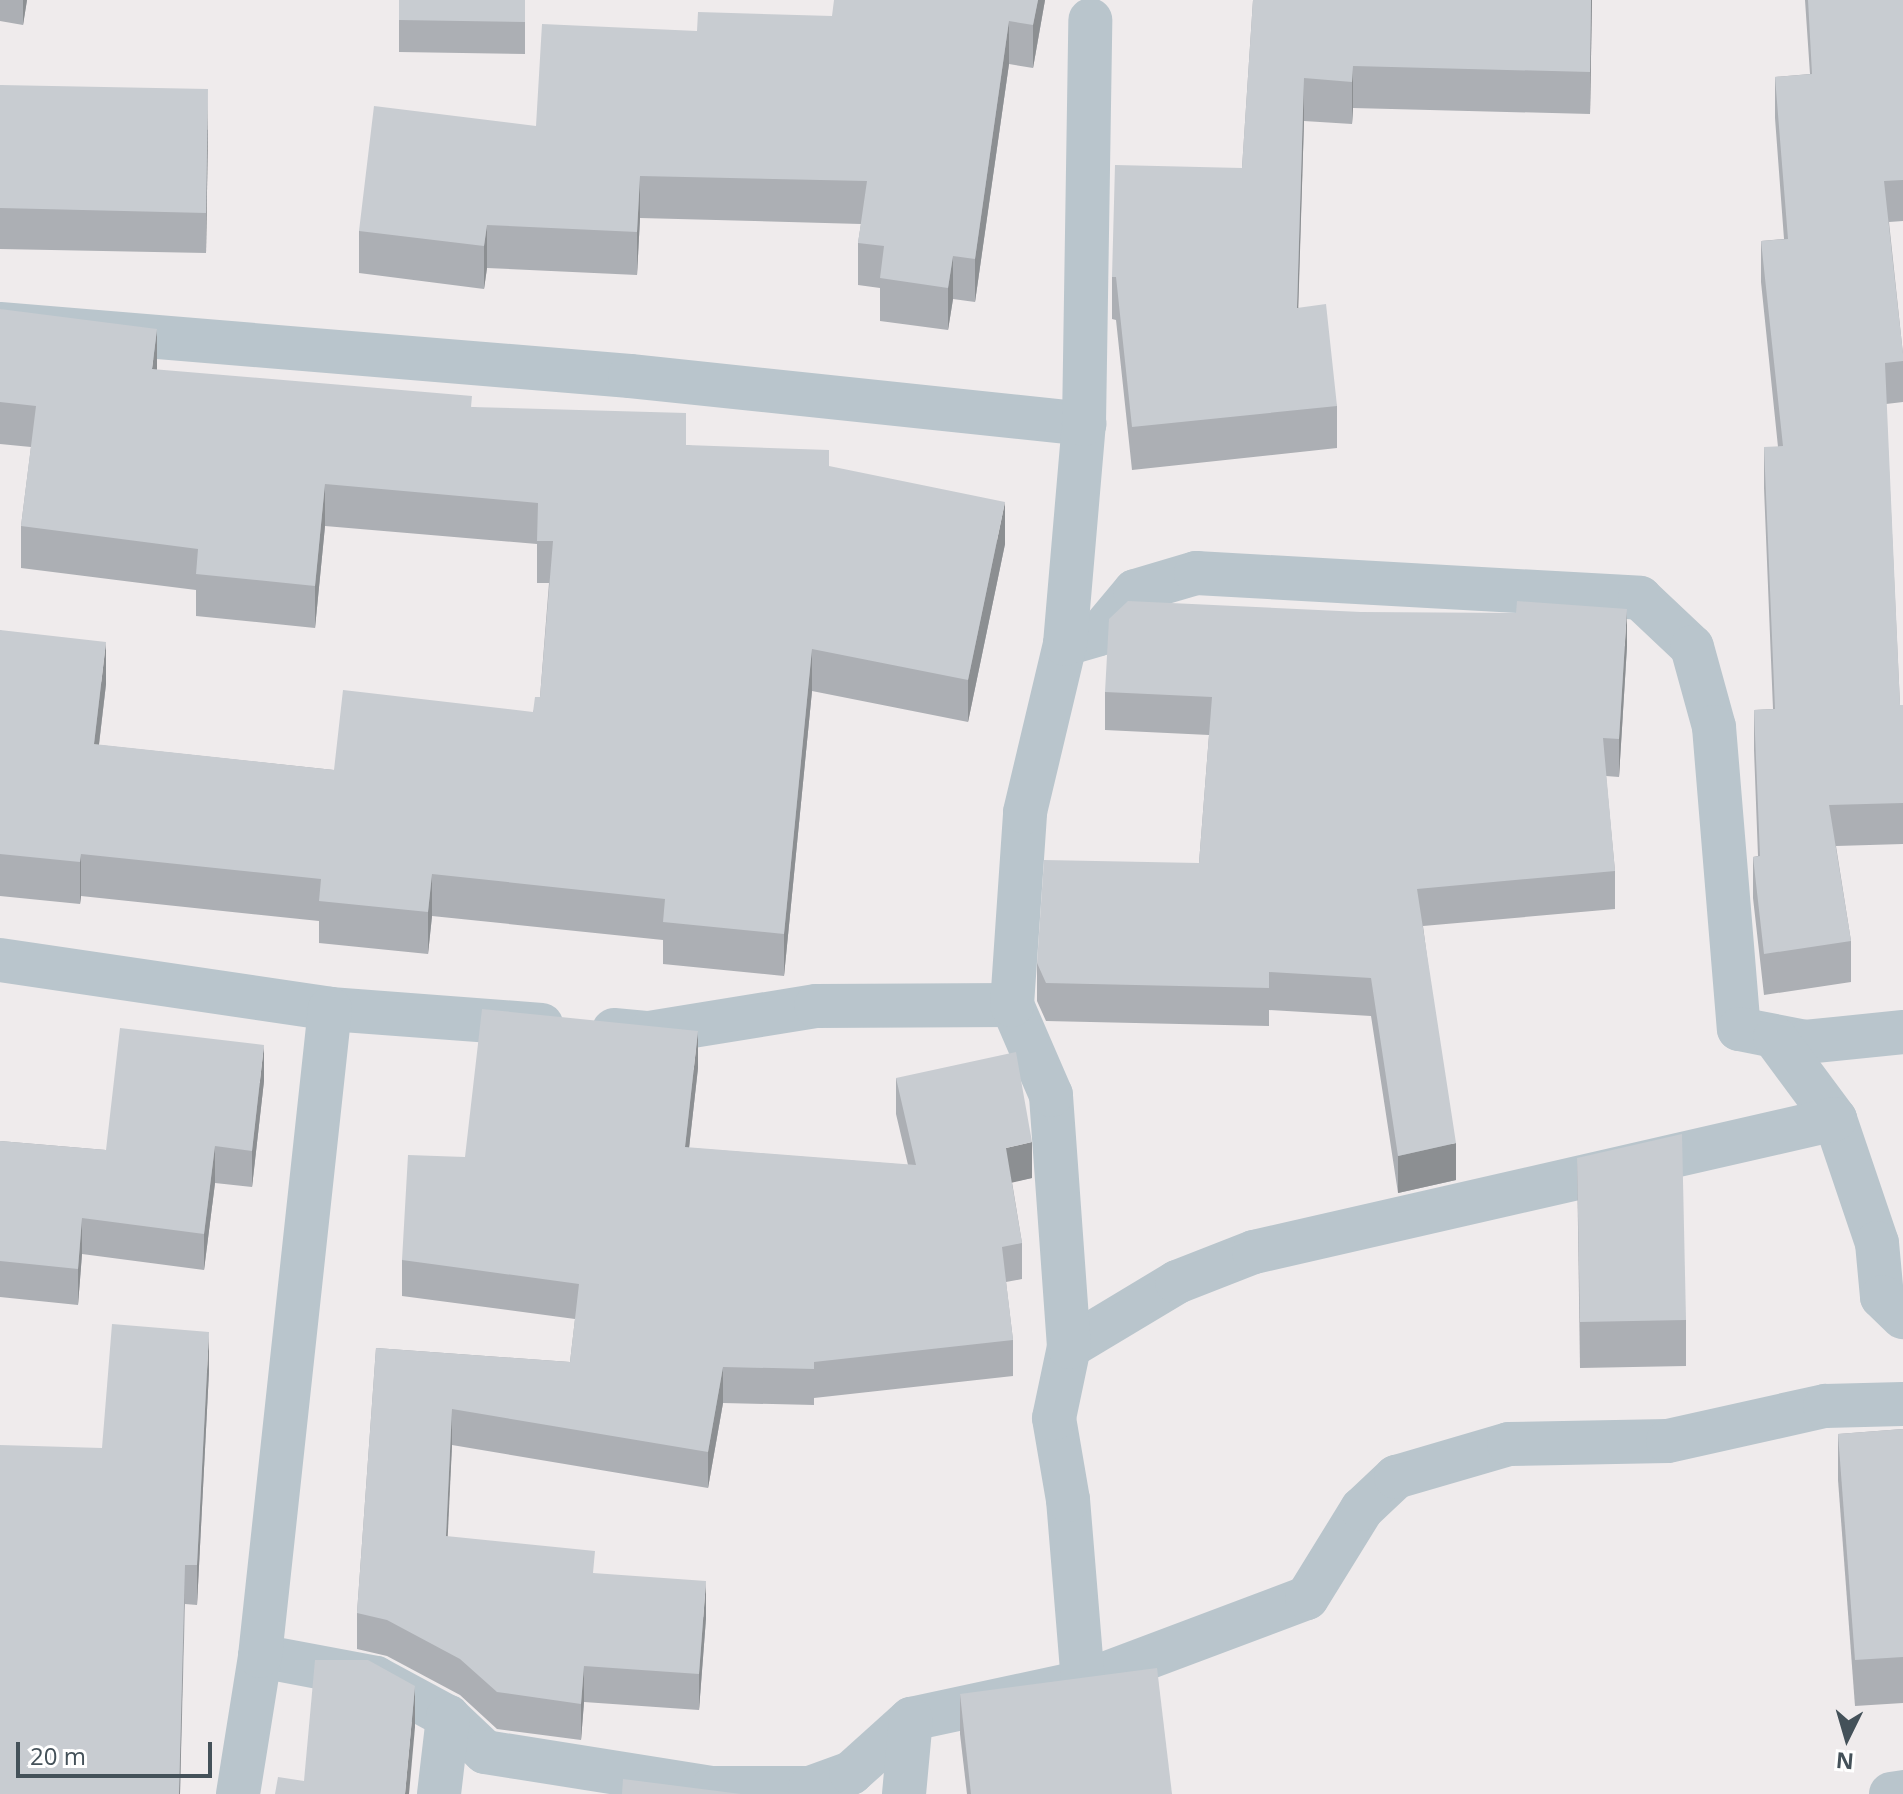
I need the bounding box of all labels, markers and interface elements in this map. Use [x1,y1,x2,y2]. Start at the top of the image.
north arrow [1807,1698,1887,1778]
scale bar [20,1726,216,1776]
text: 20 m [30,1739,86,1772]
text: N [1835,1746,1855,1778]

